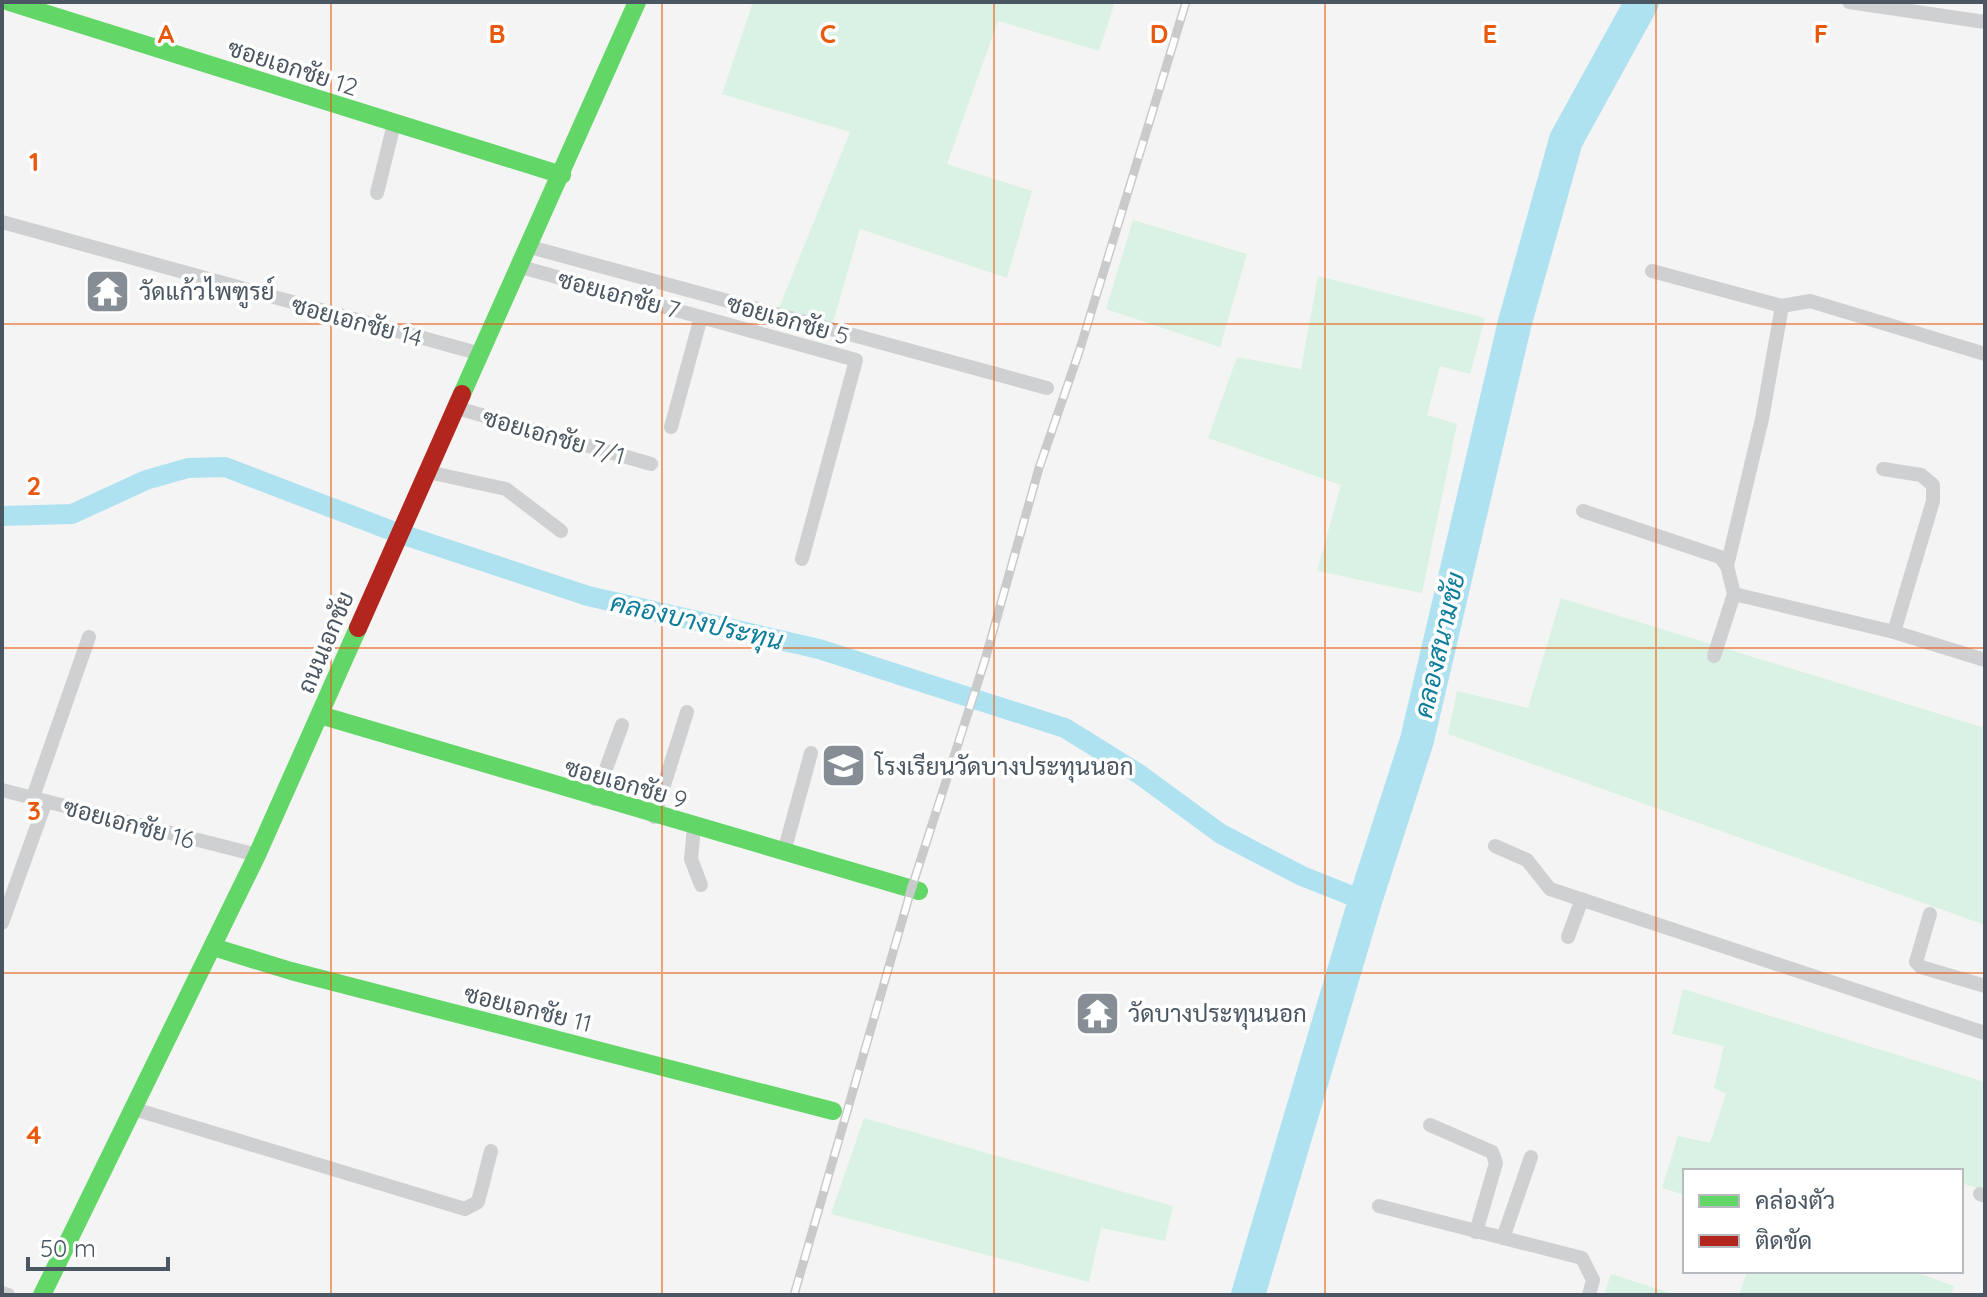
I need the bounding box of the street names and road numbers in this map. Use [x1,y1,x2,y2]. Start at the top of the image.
street label: ซอยเอกชัย 12 [224,32,362,102]
street label: ซอยเอกชัย 7 [555,263,683,325]
street label: ซอยเอกชัย 5 [723,287,853,351]
street label: ซอยเอกชัย 14 [288,289,426,353]
street label: ซอยเอกชัย 7/1 [479,401,629,471]
street label: ถนนเอกชัย [290,586,360,698]
street label: ซอยเอกชัย 9 [561,751,691,815]
street label: ซอยเอกชัย 16 [60,791,198,855]
street label: ซอยเอกชัย 11 [461,978,595,1038]

